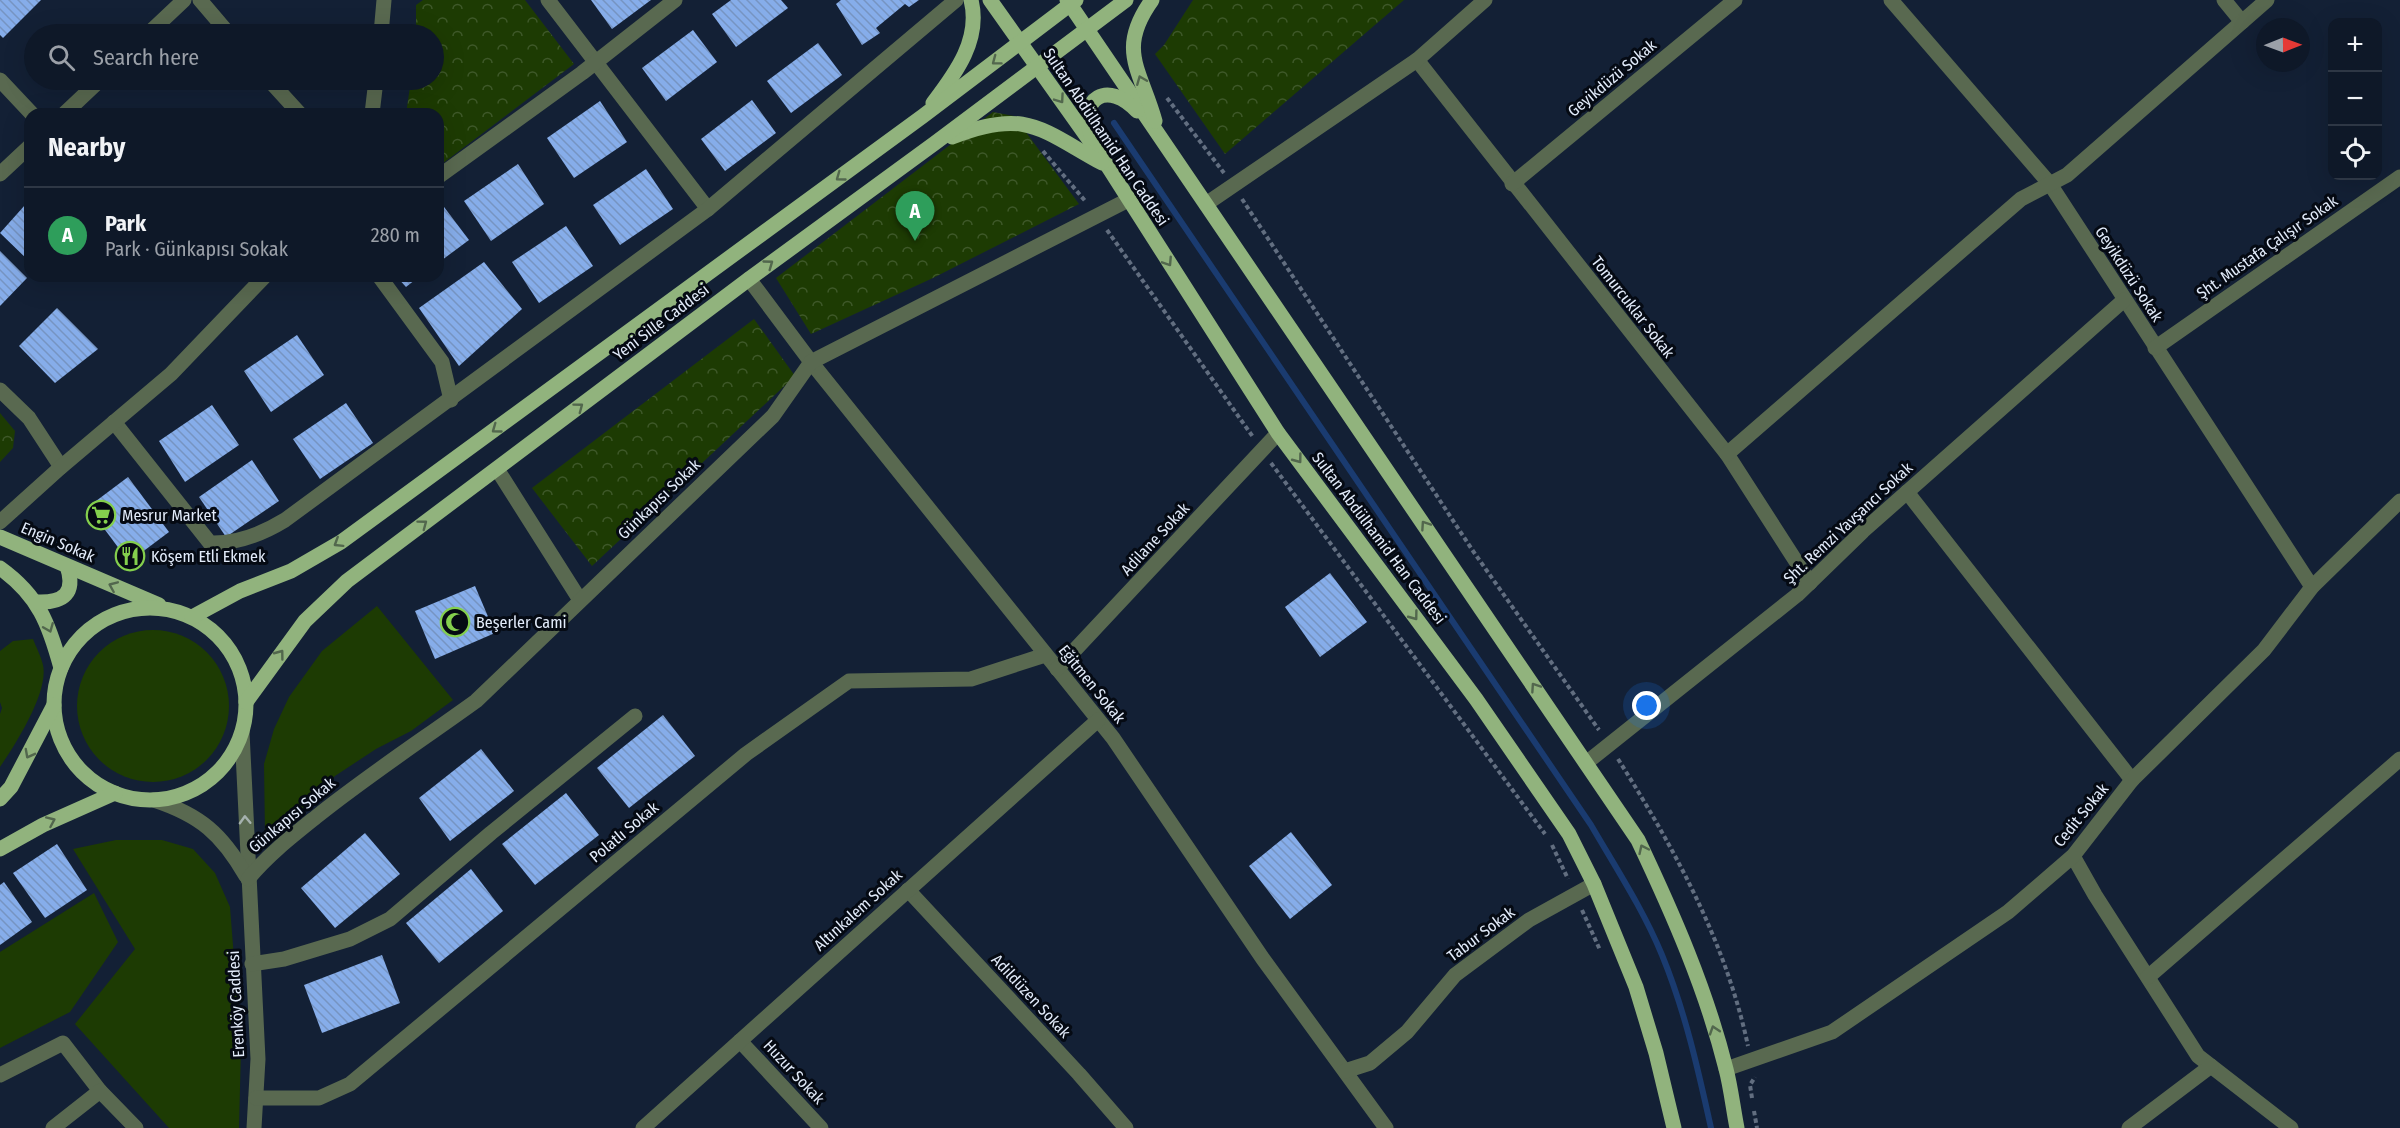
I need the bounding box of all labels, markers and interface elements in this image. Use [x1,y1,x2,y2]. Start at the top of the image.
north arrow [2256,18,2310,72]
map controls [2328,18,2382,180]
button: + [2328,18,2382,72]
search box [24,24,444,90]
street label: Geyikdüzü Sokak [1564,35,1661,121]
icon: search [45,41,78,74]
text: Search here [93,44,199,71]
street label: Sultan Abdülhamid Han Caddesi [1039,45,1173,229]
one-way arrow [992,54,1003,65]
button: − [2328,72,2382,126]
one-way arrow [1135,75,1148,86]
one-way arrow [1053,93,1064,104]
button: locate [2328,126,2382,180]
text: Nearby [48,132,125,163]
one-way arrow [835,170,846,181]
street label: Şht. Mustafa Çalışır Sokak [2193,191,2342,304]
pin: A [896,192,934,241]
text: Park [105,210,146,237]
text: A [62,223,73,247]
text: 280 m [371,223,420,247]
street label: Geyikdüzü Sokak [2091,223,2167,326]
text: Park · Günkapısı Sokak [105,237,288,261]
street label: Tomurcuklar Sokak [1587,252,1679,362]
one-way arrow [1160,255,1171,266]
one-way arrow [762,261,773,272]
street label: Yeni Sille Caddesi [609,280,713,364]
one-way arrow [573,403,584,414]
one-way arrow [492,422,503,433]
street label: Sultan Abdülhamid Han Caddesi [1308,448,1450,628]
one-way arrow [1291,453,1302,464]
street label: Günkapısı Sokak [614,455,704,543]
street label: Şht. Remzi Yavşancı Sokak [1780,458,1917,588]
street label: Adilane Sokak [1117,498,1194,579]
supermarket icon: Mesrur Market [85,499,117,531]
place label: Mesrur Market [122,506,217,525]
street label: Engin Sokak [18,518,98,566]
one-way arrow [417,520,428,531]
one-way arrow [1421,521,1432,532]
one-way arrow [334,536,344,548]
restaurant icon: Köşem Etli Ekmek [114,540,146,572]
place label: Köşem Etli Ekmek [151,547,266,566]
one-way arrow [109,581,120,593]
mosque icon: Beşerler Cami [439,606,471,638]
one-way arrow [1407,610,1418,621]
place label: Beşerler Cami [476,613,567,632]
one-way arrow [42,622,54,633]
street label: Eğitmen Sokak [1055,641,1130,727]
one-way arrow [272,650,283,661]
one-way arrow [1531,682,1542,693]
your location [1632,691,1661,720]
one-way arrow [25,747,36,758]
street label: Günkapısı Sokak [245,773,340,857]
street label: Cedit Sokak [2050,779,2113,851]
street label: Polatlı Sokak [586,797,663,866]
one-way arrow [45,816,56,828]
one-way arrow [239,816,252,825]
one-way arrow [1638,845,1650,856]
street label: Altınkalem Sokak [810,865,906,955]
street label: Tabur Sokak [1444,902,1519,966]
street label: Erenköy Caddesi [224,950,248,1058]
street label: Adildüzen Sokak [987,950,1075,1042]
one-way arrow [1709,1025,1721,1036]
street label: Huzur Sokak [759,1036,829,1108]

